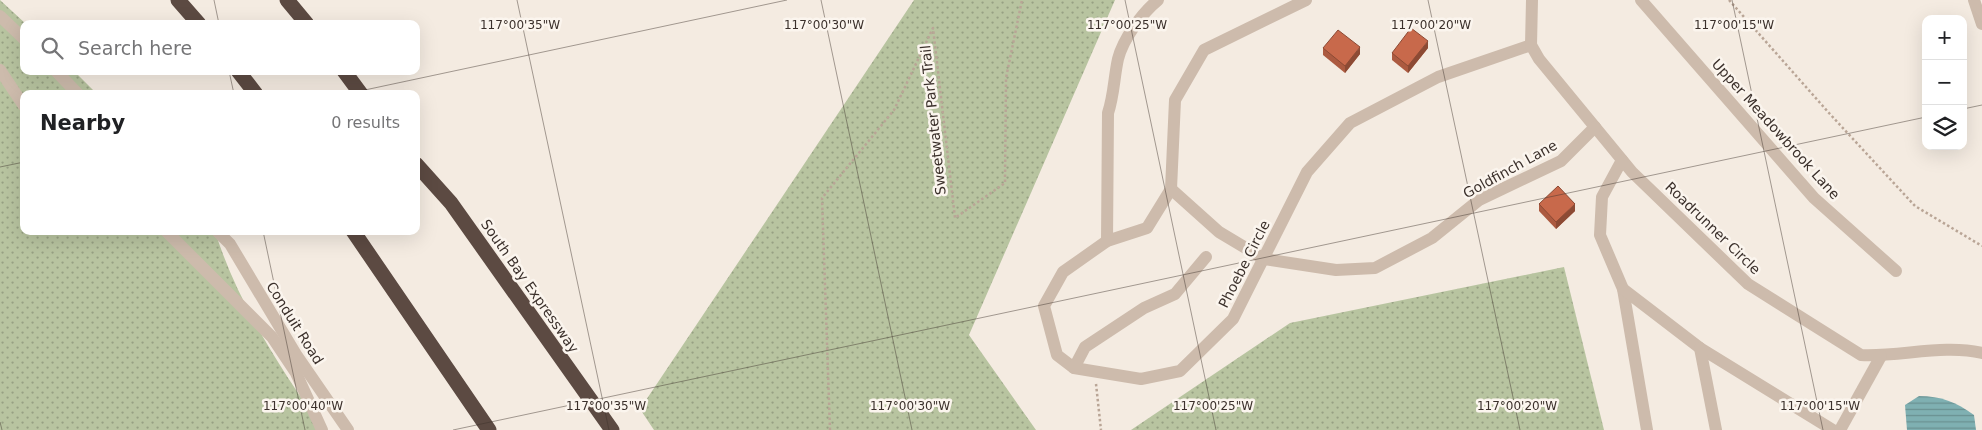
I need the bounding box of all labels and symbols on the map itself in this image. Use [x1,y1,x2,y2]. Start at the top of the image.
text: 117°00'35"W [480,18,560,32]
text: 117°00'30"W [784,18,864,32]
text: 117°00'25"W [1087,18,1167,32]
text: 117°00'20"W [1391,18,1471,32]
text: 117°00'15"W [1694,18,1774,32]
street label: Sweetwater Park Trail [917,44,949,196]
street label: Upper Meadowbrook Lane [1709,56,1843,202]
street label: Goldfinch Lane [1460,137,1560,201]
street label: Roadrunner Circle [1662,179,1764,277]
street label: South Bay Expressway [478,216,582,356]
street label: Phoebe Circle [1215,218,1273,310]
street label: Conduit Road [263,279,327,367]
text: 117°00'40"W [263,399,343,413]
text: 117°00'35"W [566,399,646,413]
text: 117°00'30"W [870,399,950,413]
text: 117°00'25"W [1173,399,1253,413]
text: 117°00'20"W [1477,399,1557,413]
text: 117°00'15"W [1780,399,1860,413]

